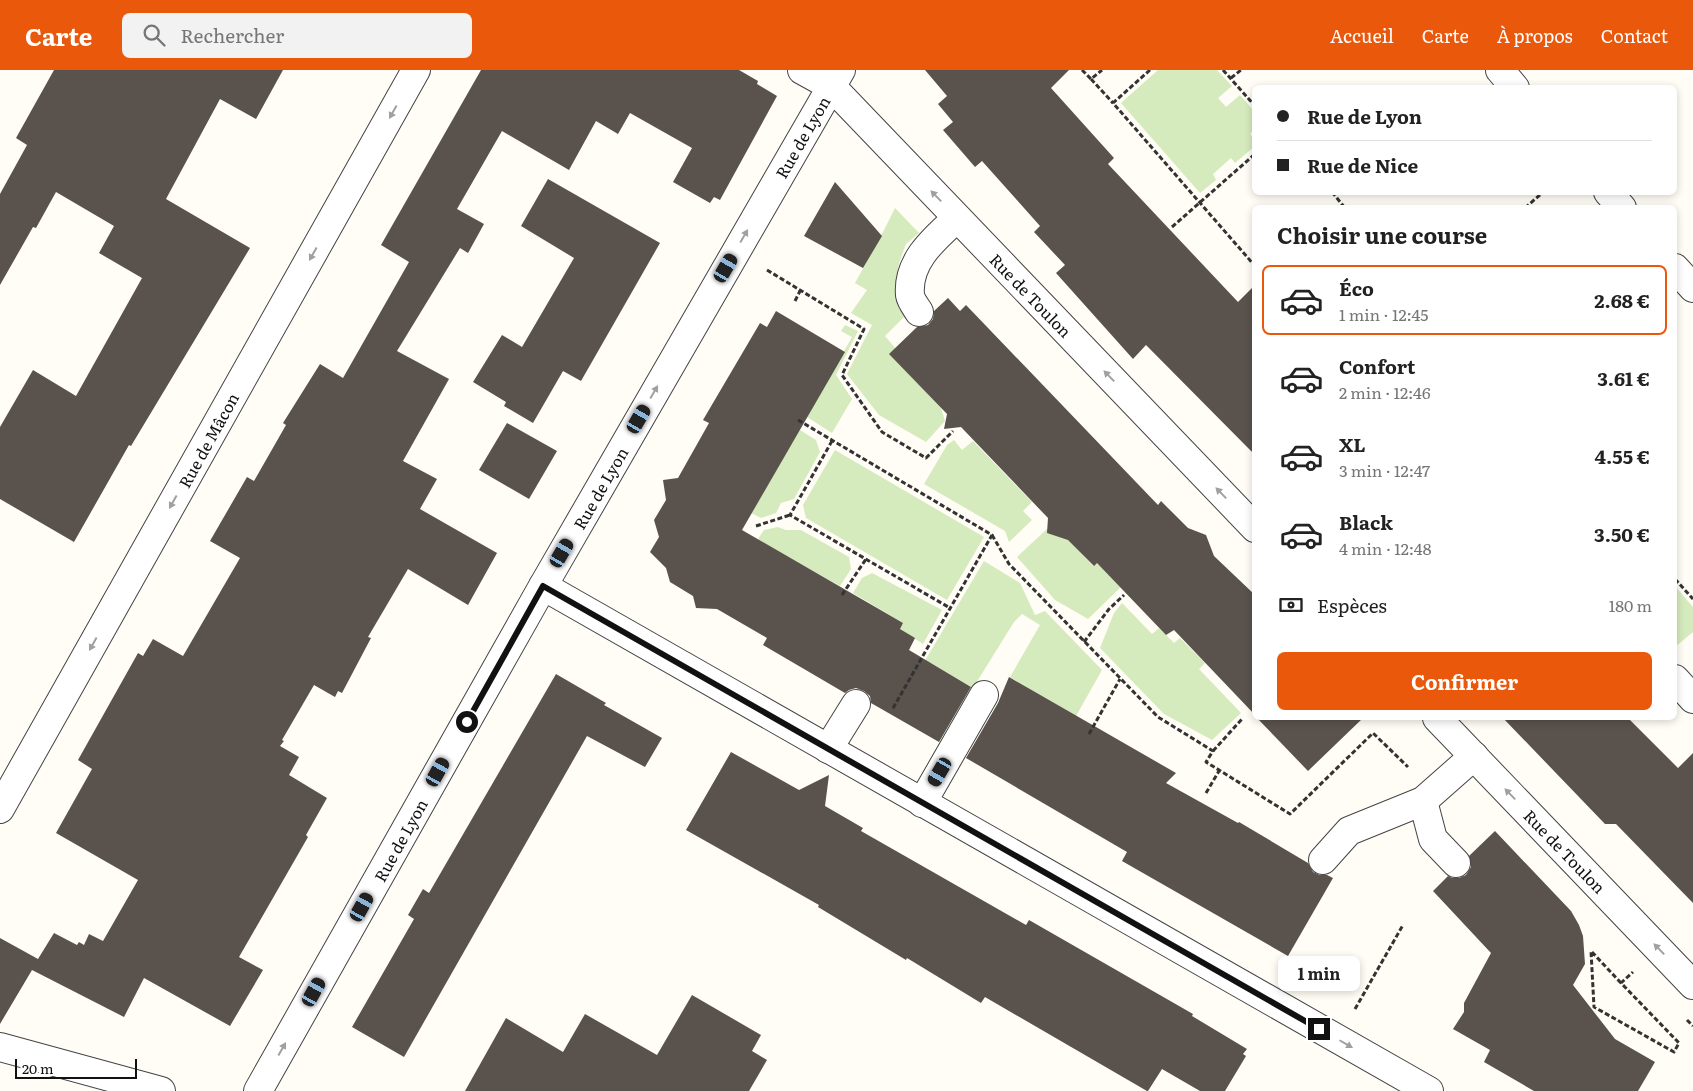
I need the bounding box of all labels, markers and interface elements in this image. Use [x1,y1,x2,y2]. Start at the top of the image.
search box [122,13,472,58]
text: Carte [25,18,92,53]
icon: search [140,21,168,49]
text: Rechercher [180,21,284,49]
text: Accueil [1330,22,1394,49]
text: Carte [1422,22,1469,49]
text: À propos [1497,22,1573,49]
text: Contact [1601,22,1668,49]
street label: Rue de Lyon [769,91,835,183]
text: Rue de Lyon [1307,102,1422,130]
one-way arrow [388,106,397,119]
text: Rue de Nice [1307,151,1418,179]
one-way arrow [930,190,942,202]
text: Choisir une course [1277,218,1487,251]
one-way arrow [740,230,749,243]
one-way arrow [308,247,317,261]
street label: Rue de Toulon [985,248,1078,343]
car [712,251,739,285]
text: Éco [1339,274,1374,302]
icon: car [1279,278,1324,323]
text: 2.68 € [1594,286,1650,314]
text: 1 min · 12:45 [1339,302,1428,326]
text: Confort [1339,352,1415,380]
icon: car [1279,356,1324,401]
text: 3.61 € [1597,364,1650,392]
one-way arrow [1103,370,1115,382]
text: 2 min · 12:46 [1339,380,1431,404]
one-way arrow [650,386,659,399]
street label: Rue de Mâcon [172,388,244,492]
car [625,402,652,436]
text: XL [1339,430,1366,458]
icon: car [1279,434,1324,479]
street label: Rue de Lyon [567,442,633,534]
text: 4.55 € [1595,442,1650,470]
text: 3 min · 12:47 [1339,458,1430,482]
one-way arrow [1215,487,1227,499]
one-way arrow [169,495,177,510]
text: Black [1339,508,1393,536]
icon: car [1279,512,1324,557]
text: 3.50 € [1594,520,1650,548]
car [548,536,575,570]
text: 4 min · 12:48 [1339,536,1431,560]
icon: cash [1277,591,1305,619]
text: Espèces [1317,591,1387,619]
text: 180 m [1609,593,1652,617]
one-way arrow [89,637,97,651]
button: Confirmer [1277,652,1652,710]
route start [456,711,478,733]
car [424,755,451,789]
car [926,755,953,789]
one-way arrow [1504,789,1516,801]
street label: Rue de Lyon [367,794,433,886]
street label: Rue de Toulon [1519,804,1612,899]
car [348,890,375,924]
one-way arrow [1653,944,1665,956]
callout: 1 min [1278,956,1360,992]
text: 1 min [1298,961,1340,985]
car [300,975,327,1009]
route end [1308,1018,1330,1040]
one-way arrow [1339,1039,1352,1048]
one-way arrow [278,1042,287,1055]
scale bar [15,1056,138,1079]
text: 20 m [22,1058,54,1078]

